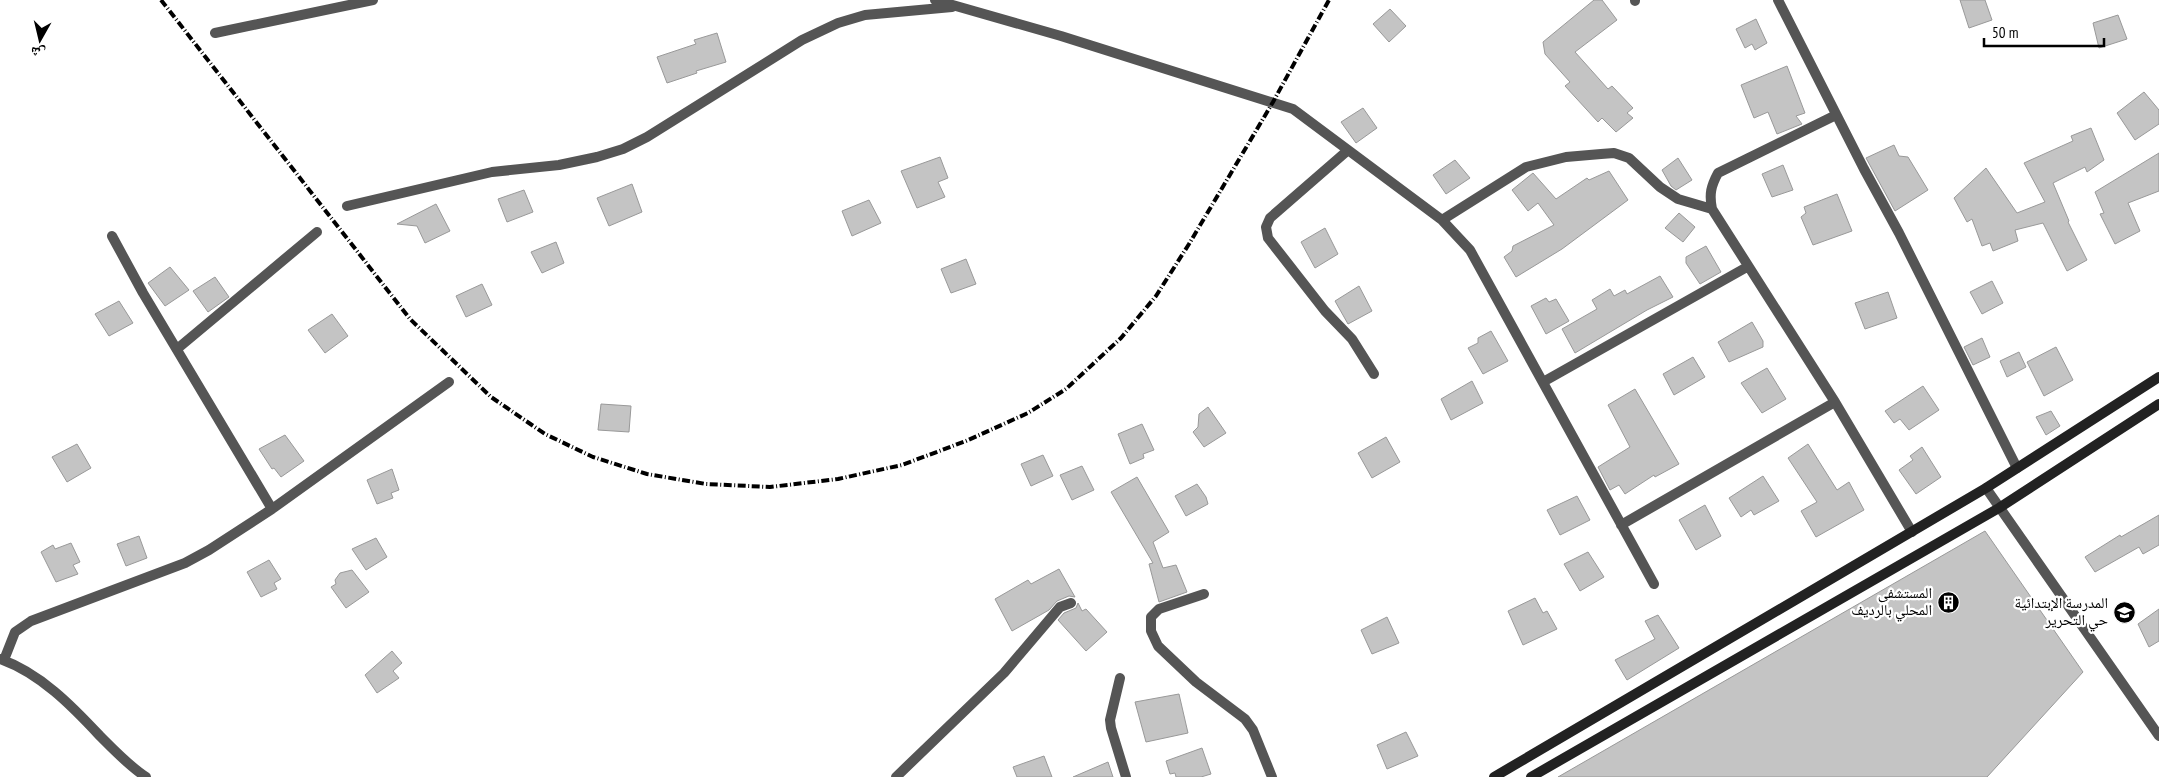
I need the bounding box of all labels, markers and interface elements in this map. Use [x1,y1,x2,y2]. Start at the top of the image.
north arrow [15,15,65,65]
scale bar [1984,15,2104,47]
text: 50 m [1992,23,2018,42]
text: ش [29,43,47,63]
place label: المستشفى المحلي بالرديف [1851,583,1932,622]
building icon: المستشفى المحلي بالرديف [1936,590,1960,614]
place label: المدرسة الإبتدائية حي التحرير [2014,593,2108,632]
school or university icon: المدرسة الإبتدائية حي التحرير [2112,600,2136,624]

